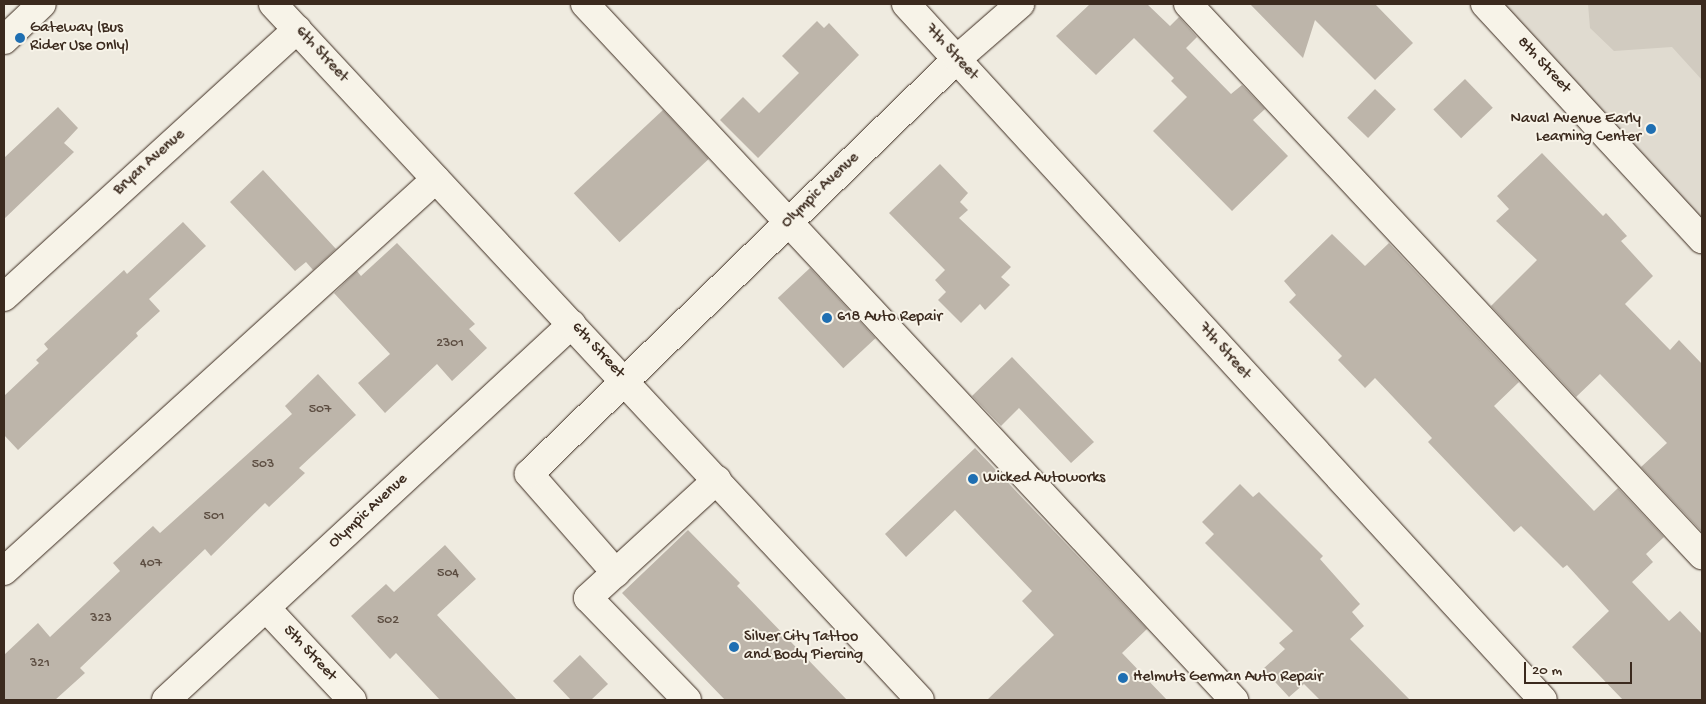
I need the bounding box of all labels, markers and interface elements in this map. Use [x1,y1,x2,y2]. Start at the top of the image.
place label: Gateway (Bus Rider Use Only) [30,19,129,57]
street label: 7th Street [920,21,982,85]
street label: 6th Street [290,23,352,87]
marker: Gateway (Bus Rider Use Only) [14,32,26,44]
street label: 8th Street [1512,34,1574,98]
place label: Naval Avenue Early Learning Center [1511,110,1641,148]
marker: Naval Avenue Early Learning Center [1645,123,1657,135]
street label: Bryan Avenue [110,126,190,200]
street label: Olympic Avenue [778,149,864,233]
place label: 618 Auto Repair [837,308,942,328]
marker: 618 Auto Repair [821,312,833,324]
street label: 6th Street [566,319,628,383]
street label: 7th Street [1193,320,1255,384]
house number: 2301 [436,336,464,352]
house number: 507 [309,402,331,418]
house number: 503 [252,457,274,473]
place label: Wicked Autoworks [983,469,1105,489]
street label: Olympic Avenue [325,471,413,553]
marker: Wicked Autoworks [967,473,979,485]
house number: 501 [204,509,224,525]
house number: 407 [140,556,162,572]
house number: 504 [437,566,459,582]
house number: 323 [90,611,112,627]
house number: 502 [377,613,399,629]
street label: 5th Street [278,622,340,686]
place label: Silver City Tattoo and Body Piercing [744,628,863,666]
marker: Silver City Tattoo and Body Piercing [728,641,740,653]
scale bar [1526,652,1634,684]
house number: 321 [30,656,50,672]
text: 20 m [1532,662,1562,680]
place label: Helmuts German Auto Repair [1133,668,1323,688]
marker: Helmuts German Auto Repair [1117,672,1129,684]

